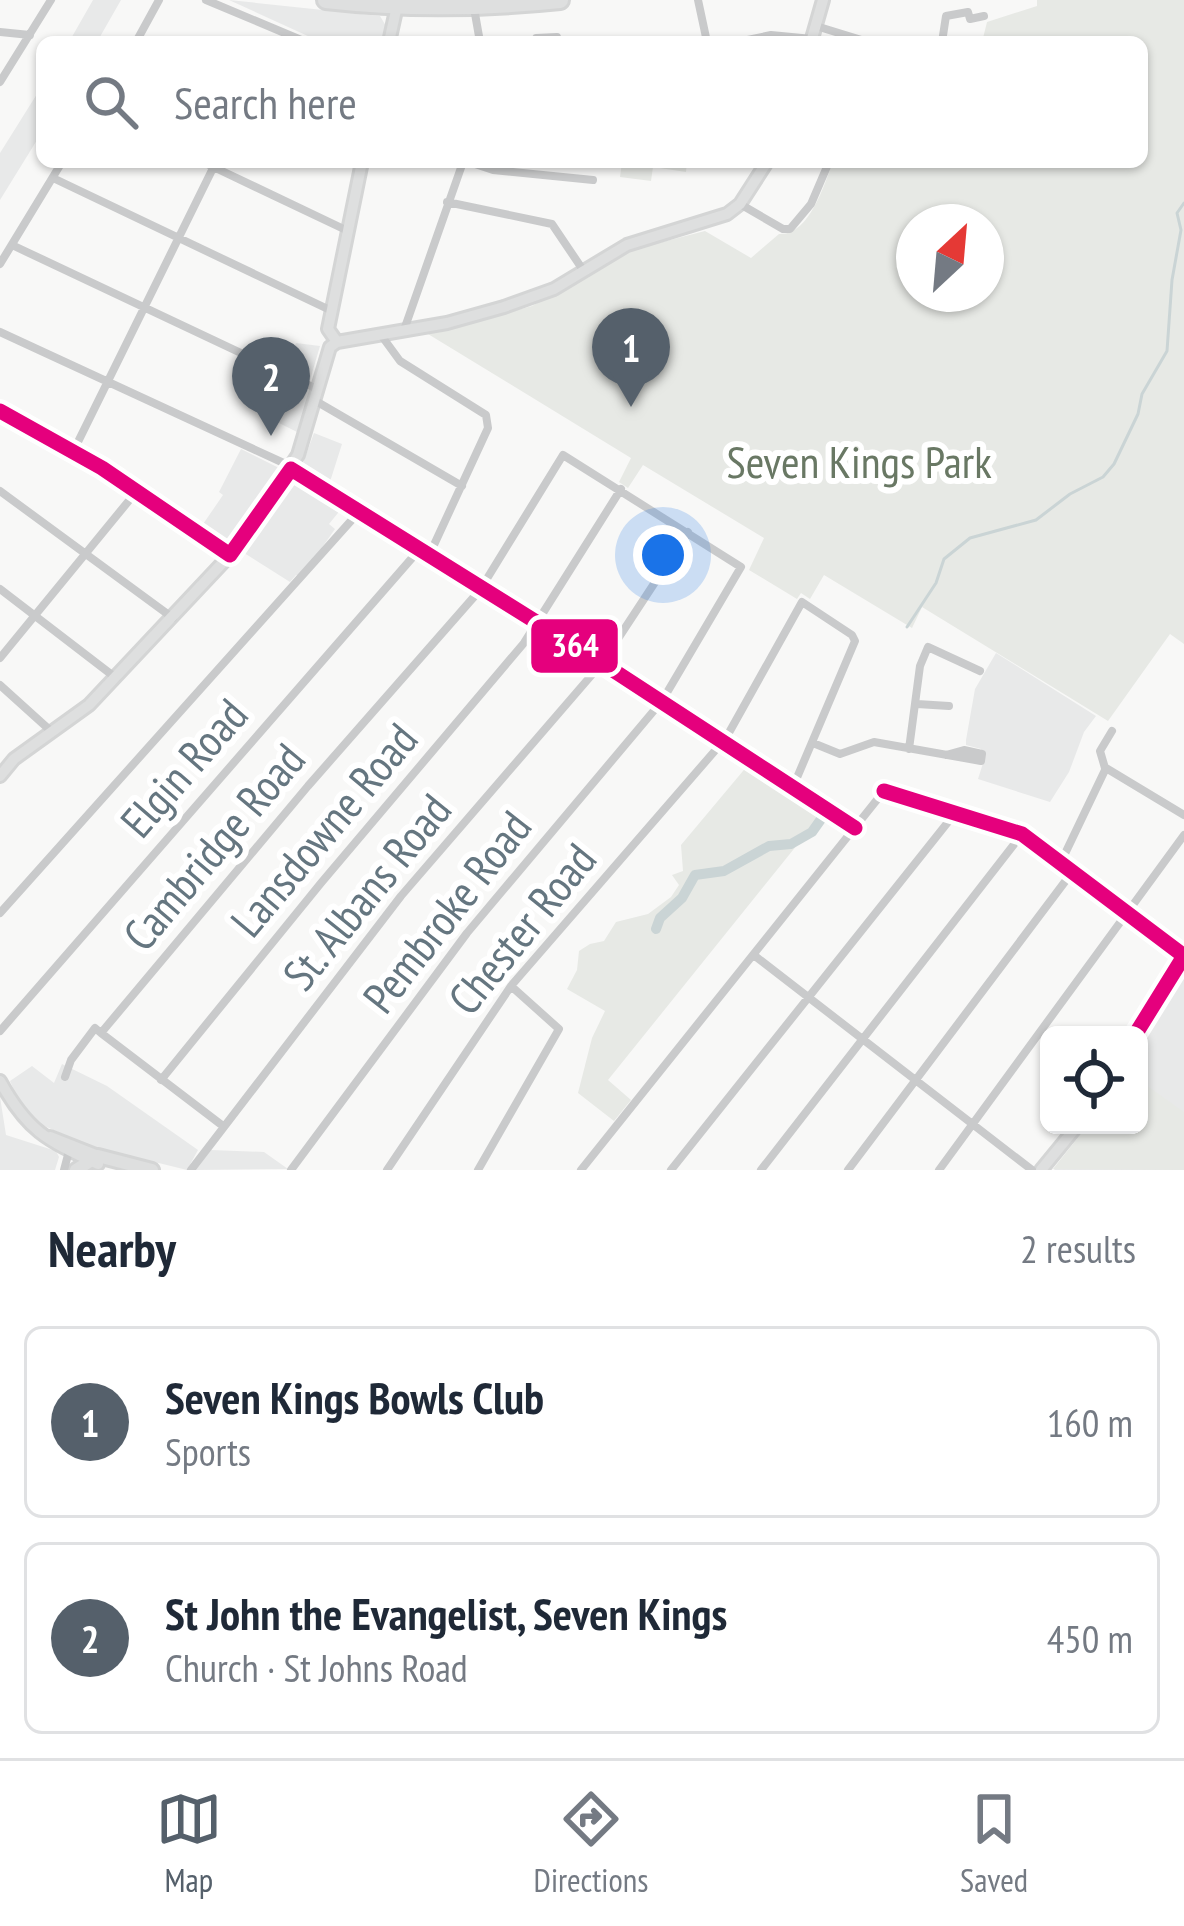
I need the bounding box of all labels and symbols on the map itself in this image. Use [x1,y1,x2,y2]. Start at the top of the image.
north arrow [896,204,1004,312]
pin: 1 [592,308,670,407]
pin: 2 [232,337,310,436]
park label: Seven Kings Park [726,432,992,490]
your location [633,525,693,585]
line badge: 364 [529,617,620,675]
text: 364 [551,623,599,666]
street label: Elgin Road [107,686,259,849]
street label: Lansdowne Road [217,711,429,948]
street label: Cambridge Road [110,731,317,962]
street label: St. Albans Road [270,782,463,1001]
street label: Pembroke Road [349,799,543,1024]
street label: Chester Road [435,831,608,1026]

